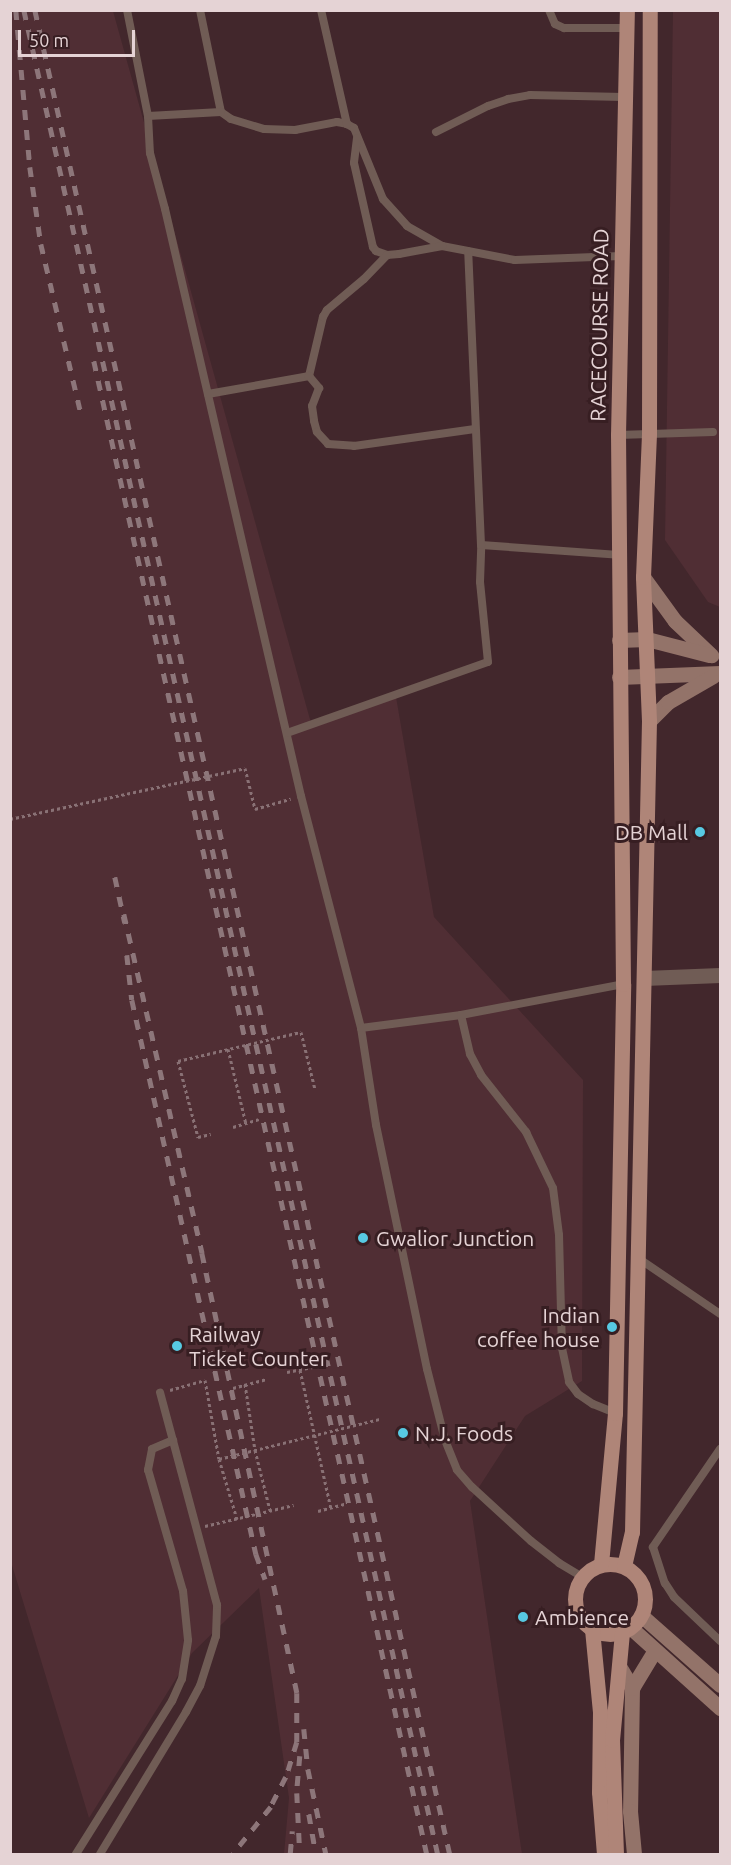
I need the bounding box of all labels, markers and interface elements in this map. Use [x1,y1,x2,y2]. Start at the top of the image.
scale bar [21,18,138,56]
text: 50 m [29,30,69,50]
street label: RACECOURSE ROAD [585,228,613,422]
place label: DB Mall [615,819,688,845]
marker: DB Mall [693,825,707,839]
place label: Gwalior Junction [376,1225,534,1251]
marker: Gwalior Junction [354,1229,372,1247]
place label: Indian coffee house [477,1302,600,1352]
marker: Indian coffee house [605,1320,619,1334]
place label: Railway Ticket Counter [189,1321,328,1371]
marker: Railway Ticket Counter [170,1339,184,1353]
place label: N.J. Foods [415,1420,513,1446]
marker: N.J. Foods [396,1426,410,1440]
place label: Ambience [535,1604,629,1630]
marker: Ambience [516,1610,530,1624]

